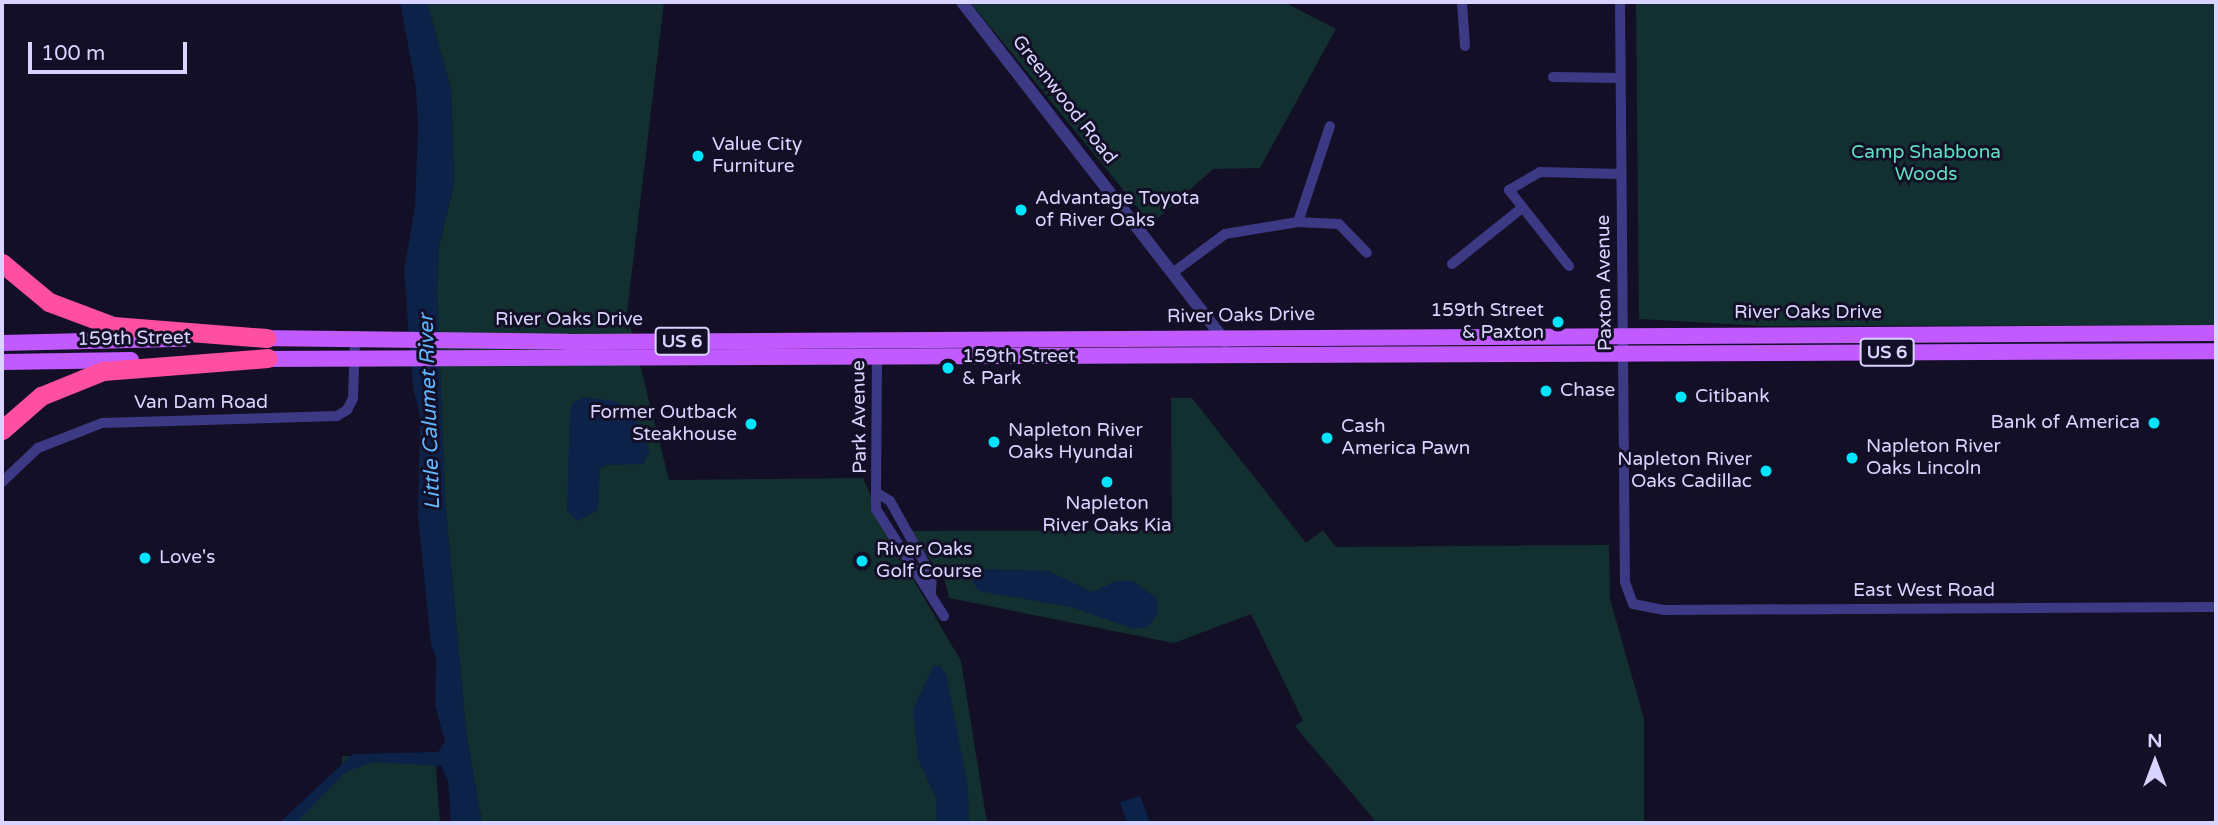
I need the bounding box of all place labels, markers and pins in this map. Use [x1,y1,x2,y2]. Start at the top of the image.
place label: Value City Furniture [712,134,802,178]
marker: Value City Furniture [690,148,706,164]
place label: Advantage Toyota of River Oaks [1035,188,1200,232]
marker: Advantage Toyota of River Oaks [1013,202,1029,218]
place label: 159th Street & Paxton [1430,300,1544,344]
marker: 159th Street & Paxton [1550,314,1566,330]
place label: 159th Street & Park [962,346,1076,390]
marker: 159th Street & Park [940,360,956,376]
place label: Chase [1560,380,1615,402]
marker: Chase [1538,383,1554,399]
place label: Citibank [1695,386,1770,408]
marker: Citibank [1673,389,1689,405]
place label: Former Outback Steakhouse [590,402,737,446]
place label: Bank of America [1991,412,2140,434]
marker: Bank of America [2146,415,2162,431]
marker: Former Outback Steakhouse [743,416,759,432]
place label: Cash America Pawn [1341,416,1470,460]
place label: Napleton River Oaks Hyundai [1008,420,1143,464]
marker: Cash America Pawn [1319,430,1335,446]
marker: Napleton River Oaks Hyundai [986,434,1002,450]
place label: Napleton River Oaks Lincoln [1866,436,2001,480]
place label: Napleton River Oaks Cadillac [1617,449,1752,493]
marker: Napleton River Oaks Lincoln [1844,450,1860,466]
marker: Napleton River Oaks Cadillac [1758,463,1774,479]
marker: Napleton River Oaks Kia [1099,474,1115,490]
place label: Napleton River Oaks Kia [1042,493,1172,537]
place label: River Oaks Golf Course [876,539,982,583]
place label: Love's [159,547,215,569]
marker: Love's [137,550,153,566]
marker: River Oaks Golf Course [854,553,870,569]

